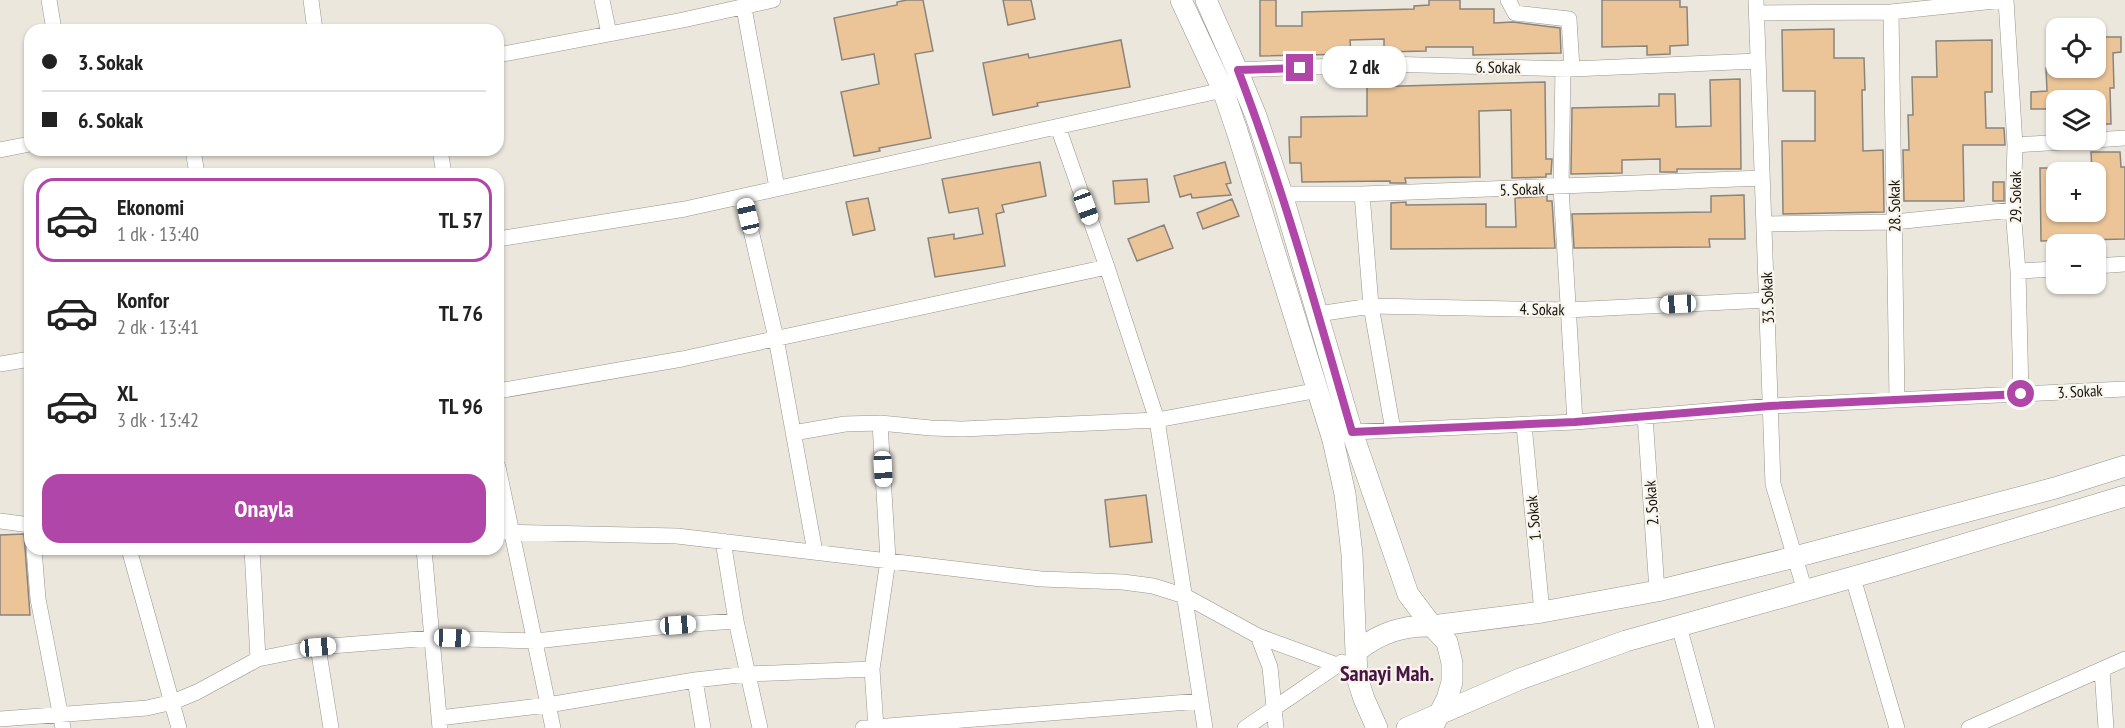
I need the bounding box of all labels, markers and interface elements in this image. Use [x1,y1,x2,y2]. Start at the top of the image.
map controls [2046,18,2106,294]
button: locate [2046,18,2106,78]
callout: 2 dk [1321,47,1405,89]
text: 3. Sokak [78,48,143,76]
route end [1286,54,1313,81]
text: 2 dk [1349,54,1379,80]
street label: 6. Sokak [1475,57,1521,77]
button: layers [2046,90,2106,150]
text: 6. Sokak [78,106,143,134]
button: + [2046,162,2106,222]
street label: 29. Sokak [2005,170,2025,223]
street label: 5. Sokak [1499,178,1546,200]
street label: 28. Sokak [1884,179,1904,232]
car [1071,187,1101,227]
icon: car [45,193,99,247]
text: Ekonomi [117,193,184,221]
car [735,196,761,236]
text: TL 57 [439,206,483,234]
text: 1 dk · 13:40 [117,221,199,247]
button: − [2046,234,2106,294]
street label: 33. Sokak [1756,271,1778,324]
icon: car [45,286,99,340]
text: Konfor [117,286,169,314]
car [1660,294,1696,314]
text: TL 76 [439,299,483,327]
street label: 4. Sokak [1519,299,1565,319]
text: 2 dk · 13:41 [117,314,199,340]
icon: car [45,379,99,433]
text: XL [117,379,138,407]
route start [2007,380,2034,407]
street label: 3. Sokak [2057,380,2104,402]
text: TL 96 [439,392,483,420]
text: 3 dk · 13:42 [117,407,199,433]
car [873,451,893,487]
button: Onayla [42,474,486,543]
street label: 2. Sokak [1639,479,1663,526]
street label: 1. Sokak [1521,494,1545,541]
car [659,615,697,635]
car [434,628,470,648]
car [299,636,337,658]
district label: Sanayi Mah. [1340,659,1434,687]

